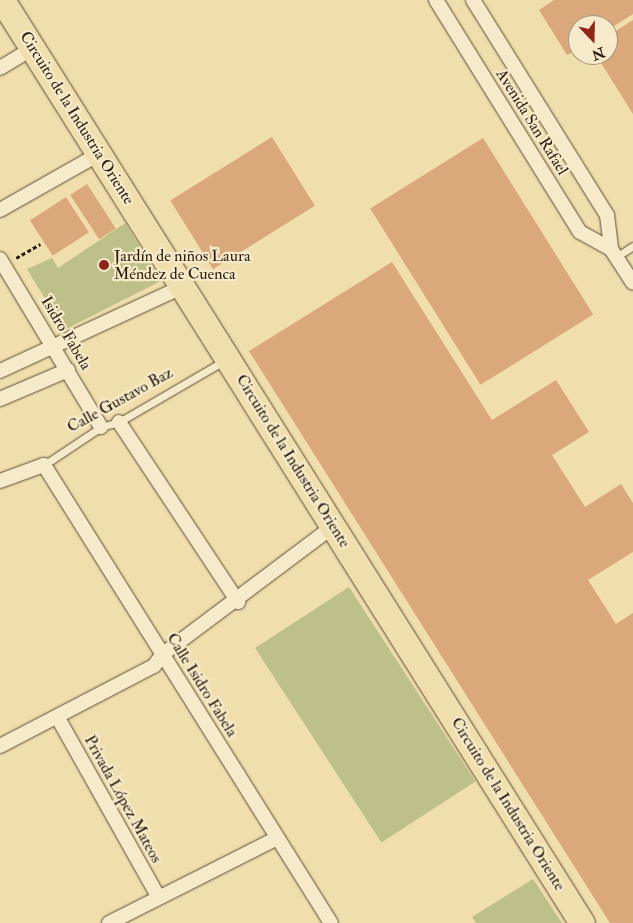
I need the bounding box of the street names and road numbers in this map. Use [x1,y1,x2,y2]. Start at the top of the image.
street label: Circuito de la Industria Oriente [16,28,138,208]
street label: Avenida San Rafael [492,66,572,178]
street label: Isidro Fabela [37,293,95,373]
street label: Calle Gustavo Baz [64,363,176,437]
street label: Circuito de la Industria Oriente [232,371,354,551]
street label: Calle Isidro Fabela [162,630,242,740]
street label: Circuito de la Industria Oriente [447,714,569,894]
street label: Privada López Mateos [80,732,166,866]

